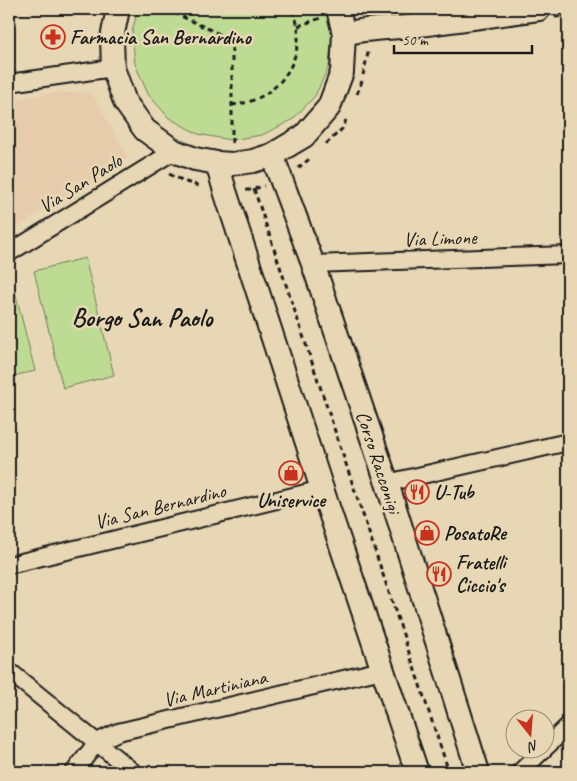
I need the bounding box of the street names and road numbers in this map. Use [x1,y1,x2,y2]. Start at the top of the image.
street label: Via San Paolo [34,148,127,219]
street label: Via Limone [403,225,478,252]
street label: Corso Racconigi [350,408,407,518]
street label: Via San Bernardino [92,478,229,535]
street label: Via Martiniana [161,664,270,713]

